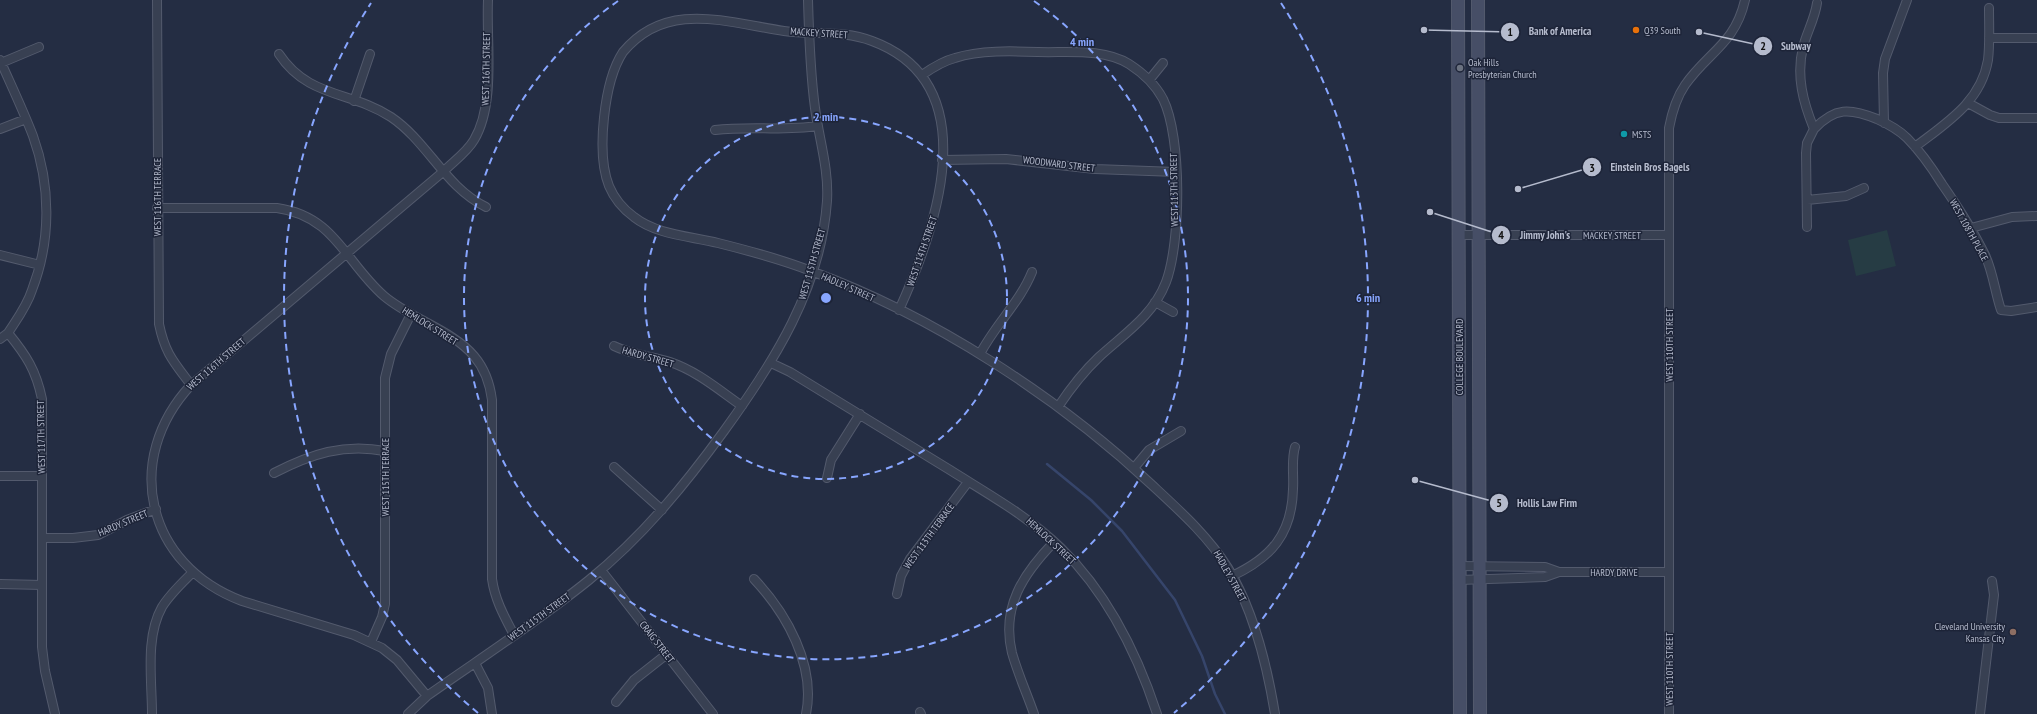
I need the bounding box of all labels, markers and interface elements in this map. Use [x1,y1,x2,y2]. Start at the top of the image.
callout: Bank of America [1500,20,1600,43]
text: 1 [1507,24,1513,39]
text: Bank of America [1529,24,1592,38]
place label: Q39 South [1644,24,1681,37]
street label: MACKEY STREET [790,25,849,42]
marker: Q39 South [1631,25,1641,35]
street label: WEST 116TH STREET [479,32,493,106]
text: 4 min [1070,34,1094,49]
callout: Subway [1753,35,1819,58]
text: 2 [1760,38,1766,53]
text: Subway [1781,39,1812,53]
place label: Oak Hills Presbyterian Church [1468,56,1537,81]
marker: Oak Hills Presbyterian Church [1455,63,1465,73]
text: 2 min [814,109,838,124]
place label: MSTS [1632,128,1651,141]
marker: MSTS [1619,129,1629,139]
street label: WOODWARD STREET [1022,153,1096,175]
street label: WEST 113TH STREET [1167,153,1181,227]
callout: Einstein Bros Bagels [1582,156,1697,179]
street label: WEST 116TH TERRACE [151,158,164,236]
text: 3 [1589,160,1595,175]
text: Einstein Bros Bagels [1610,160,1690,174]
street label: WEST 108TH PLACE [1947,197,1991,263]
street label: WEST 114TH STREET [904,214,940,288]
callout: Jimmy John's [1491,224,1578,247]
street label: WEST 115TH STREET [796,226,829,301]
text: 4 [1498,227,1504,242]
text: Jimmy John's [1519,228,1570,242]
street label: MACKEY STREET [1583,229,1641,242]
street label: HADLEY STREET [819,269,877,305]
text: 6 min [1356,290,1380,305]
centre of rings [819,291,833,305]
street label: HEMLOCK STREET [400,304,461,349]
street label: WEST 110TH STREET [1663,308,1676,382]
street label: COLLEGE BOULEVARD [1453,319,1466,395]
street label: WEST 116TH STREET [184,335,248,393]
street label: HARDY STREET [621,343,676,371]
street label: WEST 117TH STREET [34,400,48,474]
street label: WEST 115TH TERRACE [379,438,392,516]
callout: Hollis Law Firm [1489,491,1585,514]
text: 5 [1496,495,1502,510]
text: Hollis Law Firm [1517,496,1577,510]
street label: WEST 113TH TERRACE [901,501,957,571]
street label: HARDY STREET [96,506,150,539]
street label: HEMLOCK STREET [1023,515,1079,568]
street label: HADLEY STREET [1211,548,1250,604]
street label: HARDY DRIVE [1590,566,1638,579]
street label: WEST 115TH STREET [505,590,573,644]
street label: CRAIG STREET [637,618,678,666]
place label: Cleveland University Kansas City [1934,620,2005,645]
marker: Cleveland University Kansas City [2008,627,2018,637]
street label: WEST 110TH STREET [1663,632,1676,706]

